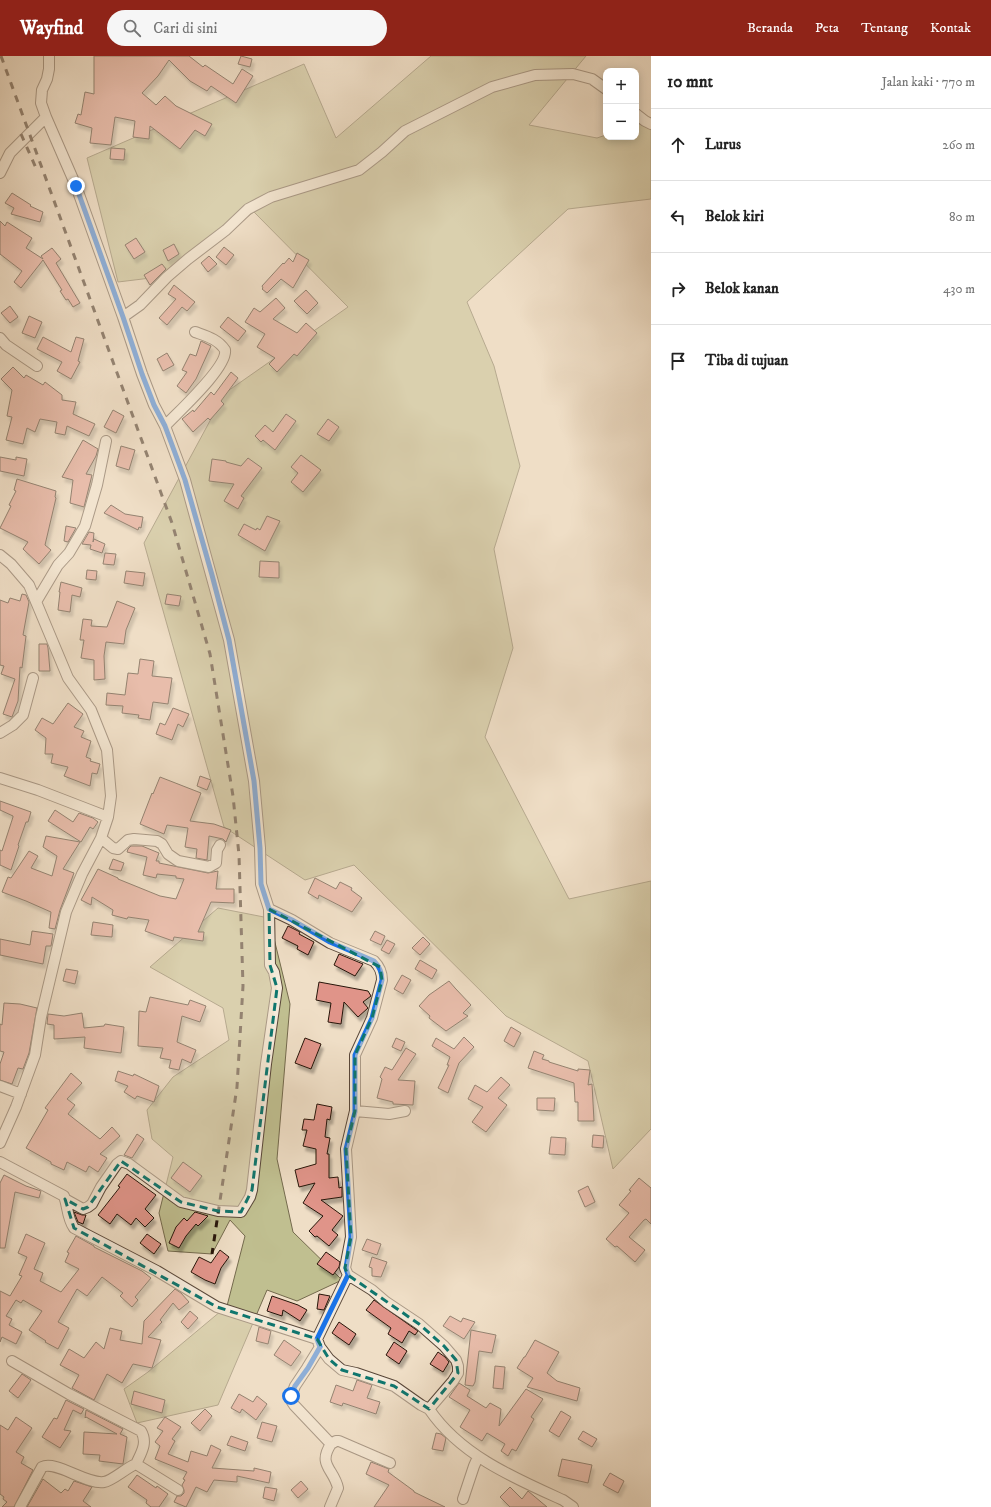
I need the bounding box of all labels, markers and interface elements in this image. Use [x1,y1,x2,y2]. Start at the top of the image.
search box [107,10,387,46]
text: Wayfind [20,17,83,40]
icon: search [121,17,143,39]
text: Cari di sini [153,19,218,38]
text: Beranda [747,19,793,37]
text: Peta [815,19,839,37]
text: Tentang [861,19,908,37]
text: Kontak [930,19,971,37]
map controls [603,68,639,140]
button: + [603,68,639,104]
text: 10 mnt [667,71,713,93]
text: Jalan kaki · 770 m [882,74,975,90]
button: − [603,104,639,140]
icon: ahead [667,134,689,156]
text: Lurus [705,135,741,154]
text: 260 m [942,137,975,153]
route end [67,177,85,195]
icon: left [667,206,689,228]
text: Belok kiri [705,207,764,226]
text: 80 m [949,209,975,225]
icon: right [667,278,689,300]
text: Belok kanan [705,279,779,298]
text: 430 m [943,281,975,297]
icon: arrive [667,350,689,372]
text: Tiba di tujuan [705,351,788,370]
route start [282,1387,300,1405]

